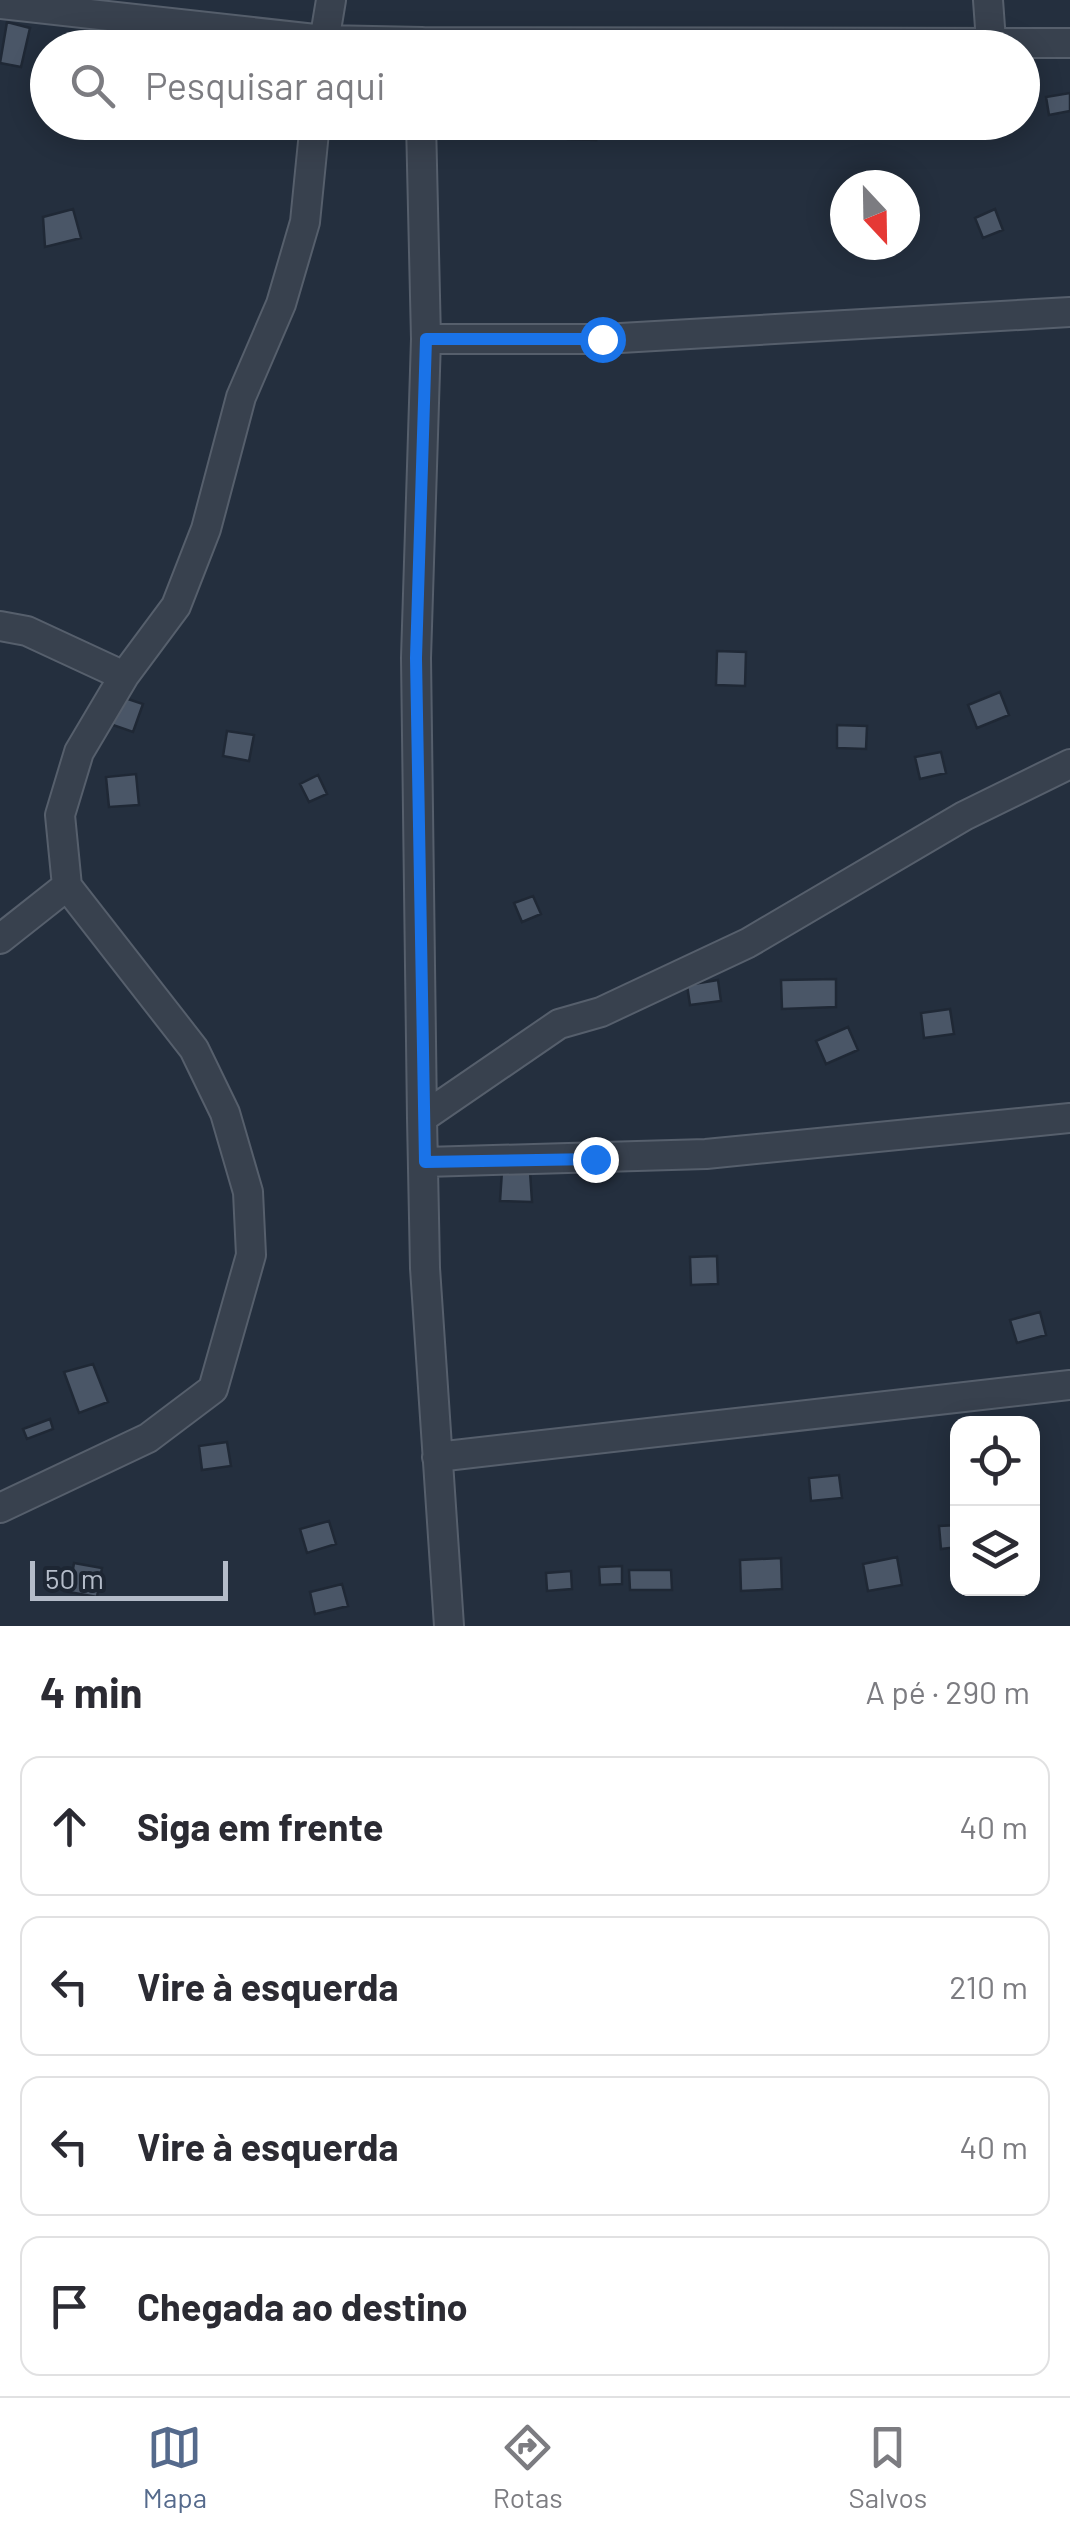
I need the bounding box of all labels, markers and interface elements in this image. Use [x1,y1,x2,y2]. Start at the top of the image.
search box [30,30,1040,140]
icon: search [65,58,120,113]
text: Pesquisar aqui [145,62,386,108]
north arrow [830,170,920,260]
route start [580,317,626,363]
route end [573,1137,619,1183]
map controls [950,1416,1040,1596]
button: locate [950,1416,1040,1506]
button: layers [950,1506,1040,1596]
scale bar [30,1556,228,1600]
text: 50 m [45,1561,104,1595]
text: 4 min [40,1666,143,1716]
text: A pé · 290 m [865,1672,1030,1710]
icon: ahead [42,1799,97,1854]
text: Siga em frente [137,1803,383,1849]
text: 40 m [959,1807,1028,1845]
icon: left [42,1959,97,2014]
text: Vire à esquerda [137,1963,399,2009]
text: 210 m [949,1967,1028,2005]
icon: left [42,2119,97,2174]
text: Vire à esquerda [137,2123,399,2169]
text: 40 m [959,2127,1028,2165]
icon: arrive [42,2279,97,2334]
text: Chegada ao destino [137,2283,468,2329]
tab: Mapa [143,2420,207,2514]
tab: Rotas [493,2420,563,2514]
tab: Salvos [849,2420,927,2514]

